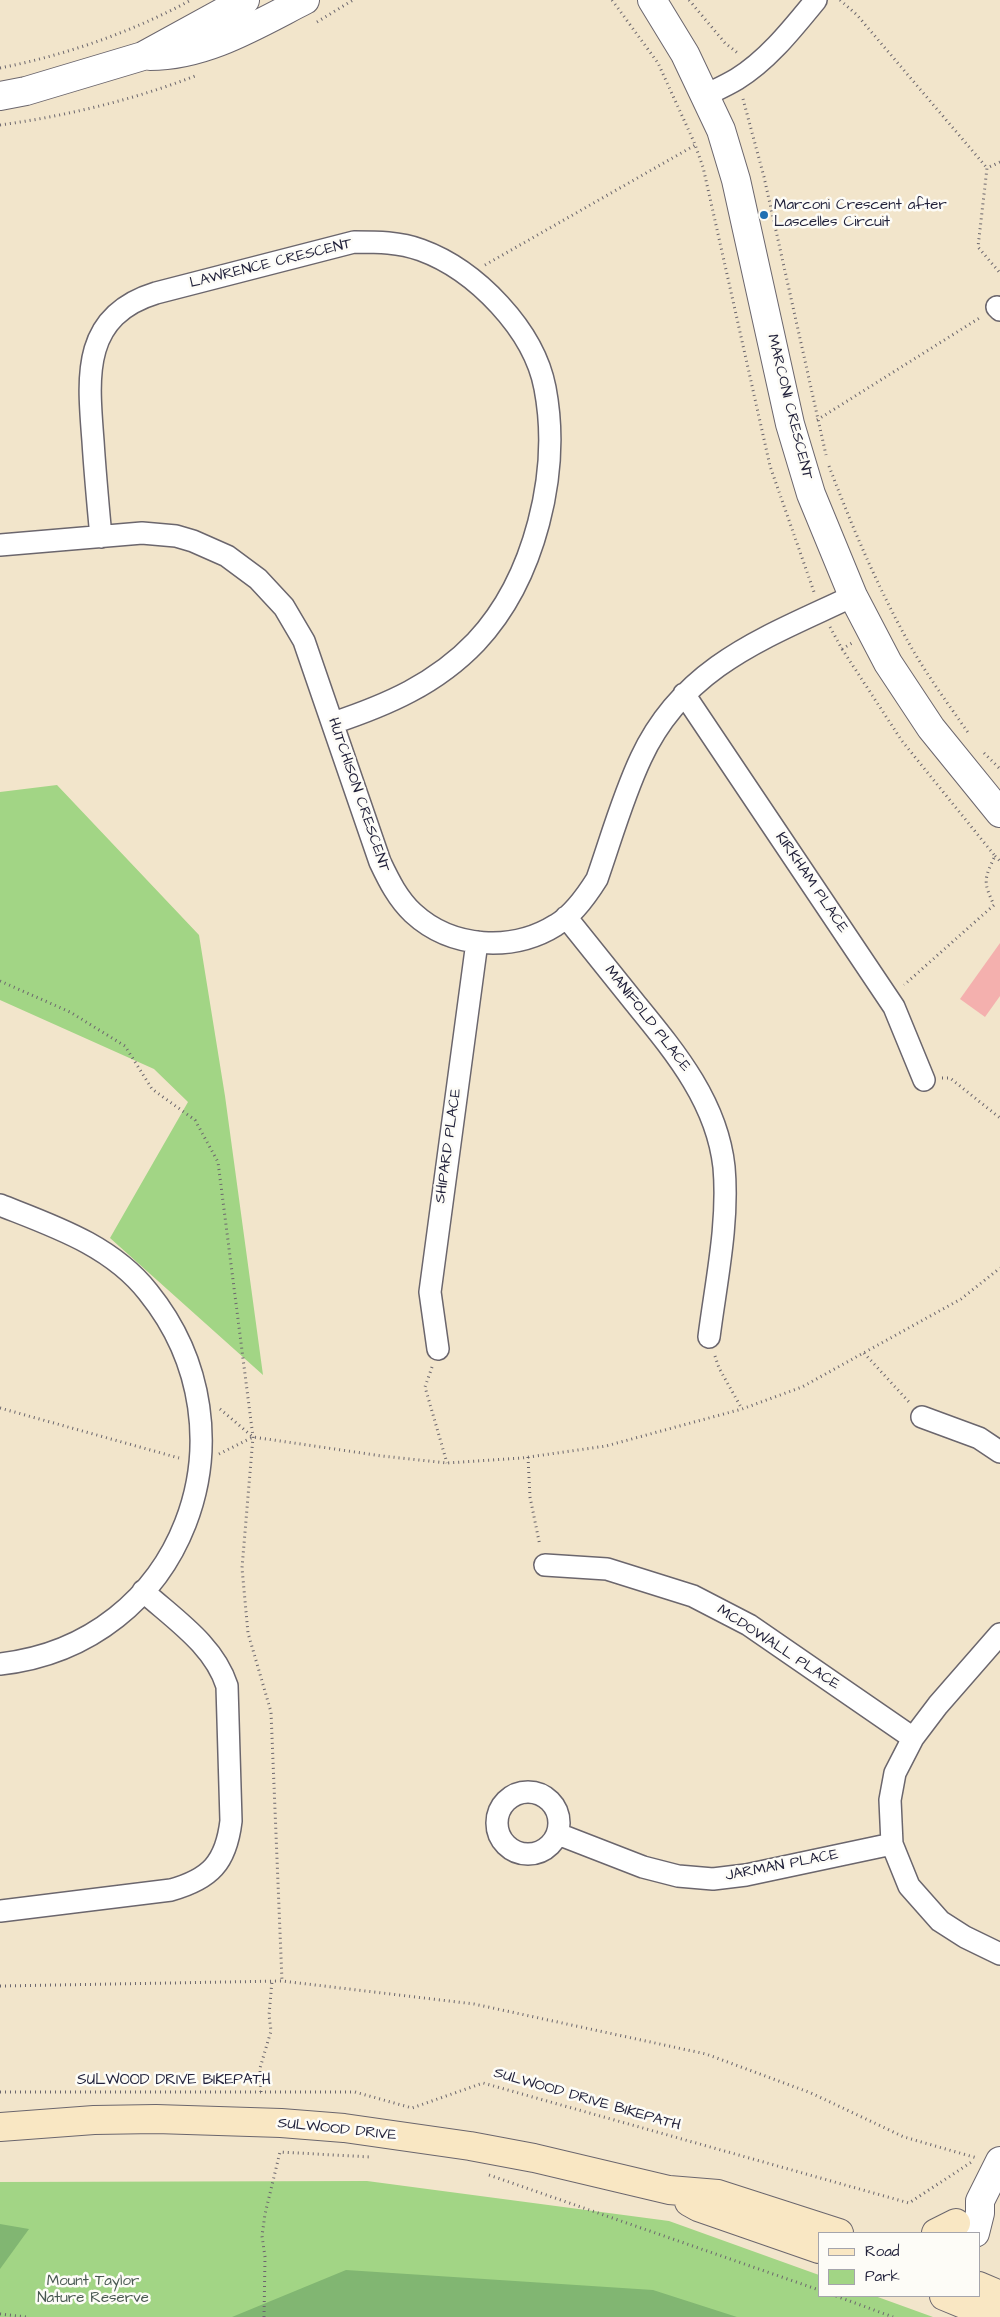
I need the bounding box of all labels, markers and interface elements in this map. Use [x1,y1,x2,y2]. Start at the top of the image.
place label: Marconi Crescent after Lascelles Circuit [774,197,947,232]
marker: Marconi Crescent after Lascelles Circuit [758,209,770,221]
street label: LAWRENCE CRESCENT [188,235,354,293]
street label: MARCONI CRESCENT [762,332,816,482]
street label: HUTCHISON CRESCENT [323,715,393,875]
street label: KIRKHAM PLACE [771,829,851,937]
street label: MANIFOLD PLACE [600,963,694,1075]
street label: SHIPARD PLACE [432,1087,466,1205]
street label: MCDOWALL PLACE [713,1602,843,1694]
street label: JARMAN PLACE [724,1846,840,1886]
street label: SULWOOD DRIVE BIKEPATH [491,2065,683,2135]
street label: SULWOOD DRIVE BIKEPATH [77,2072,271,2090]
street label: SULWOOD DRIVE [277,2115,397,2145]
legend [818,2232,980,2297]
text: Road [865,2241,899,2262]
text: Park [865,2266,900,2287]
park label: Mount Taylor Nature Reserve [37,2273,149,2308]

